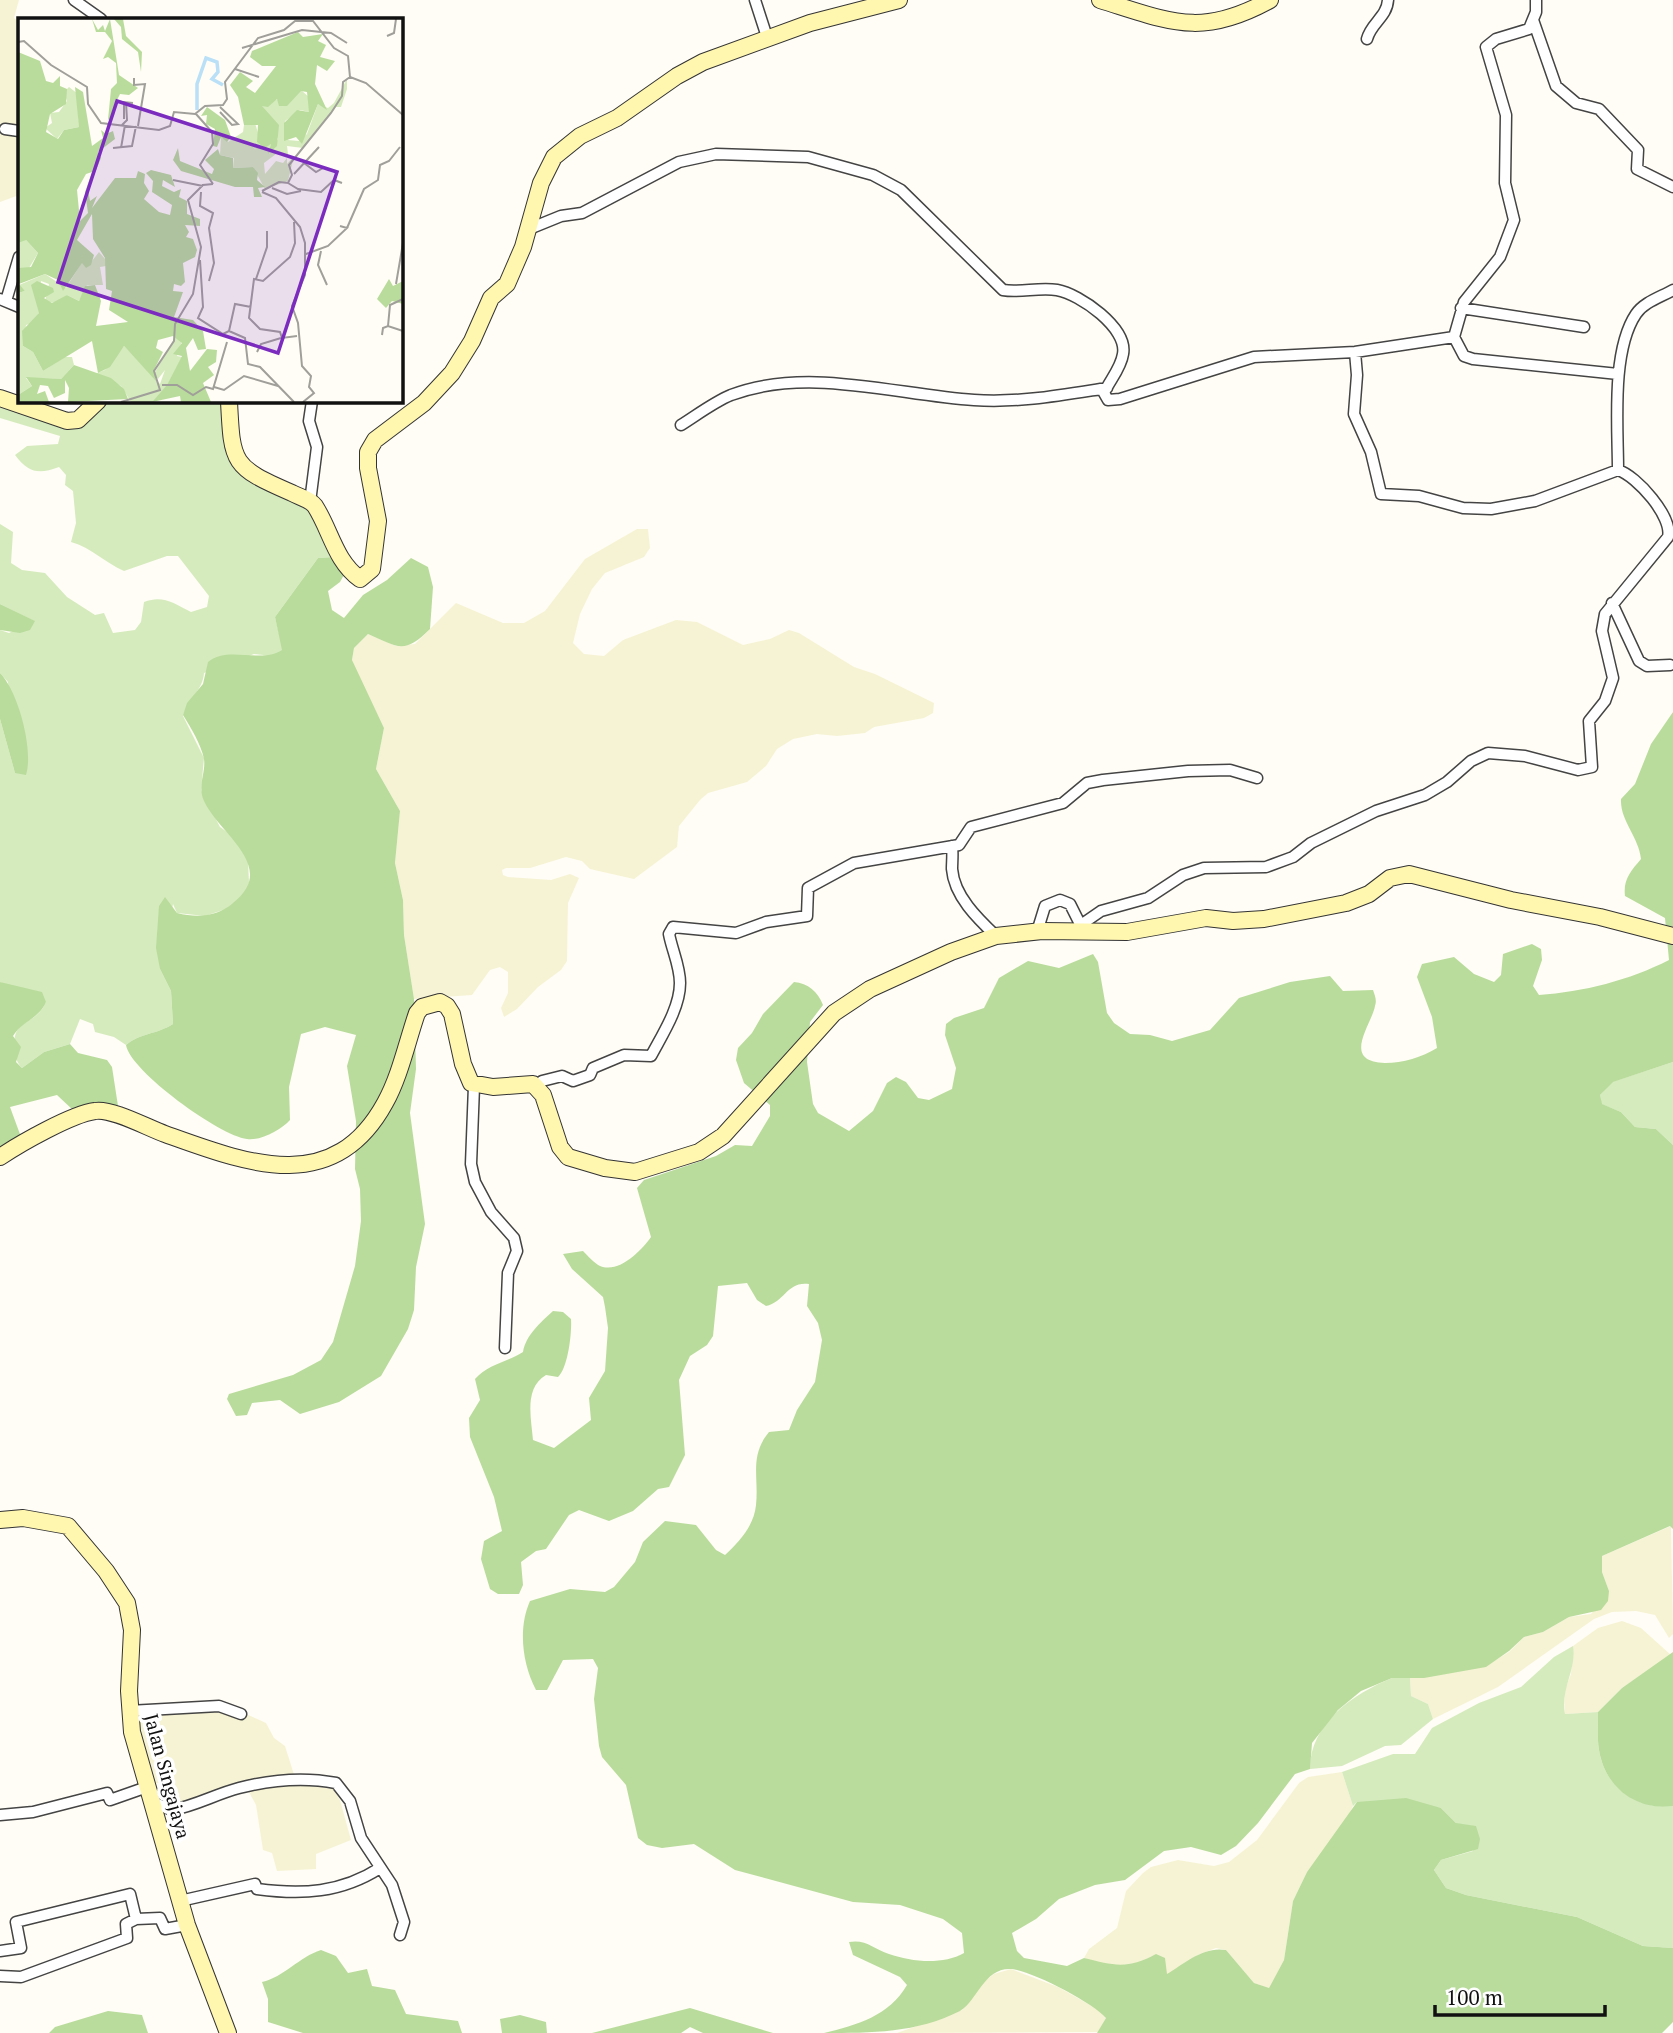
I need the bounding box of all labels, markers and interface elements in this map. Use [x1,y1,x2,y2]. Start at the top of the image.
inset map [18,18,402,402]
street label: Jalan Singajaya [139,1711,197,1842]
scale bar [1435,1974,1605,2018]
text: 100 m [1446,1983,1503,2011]

